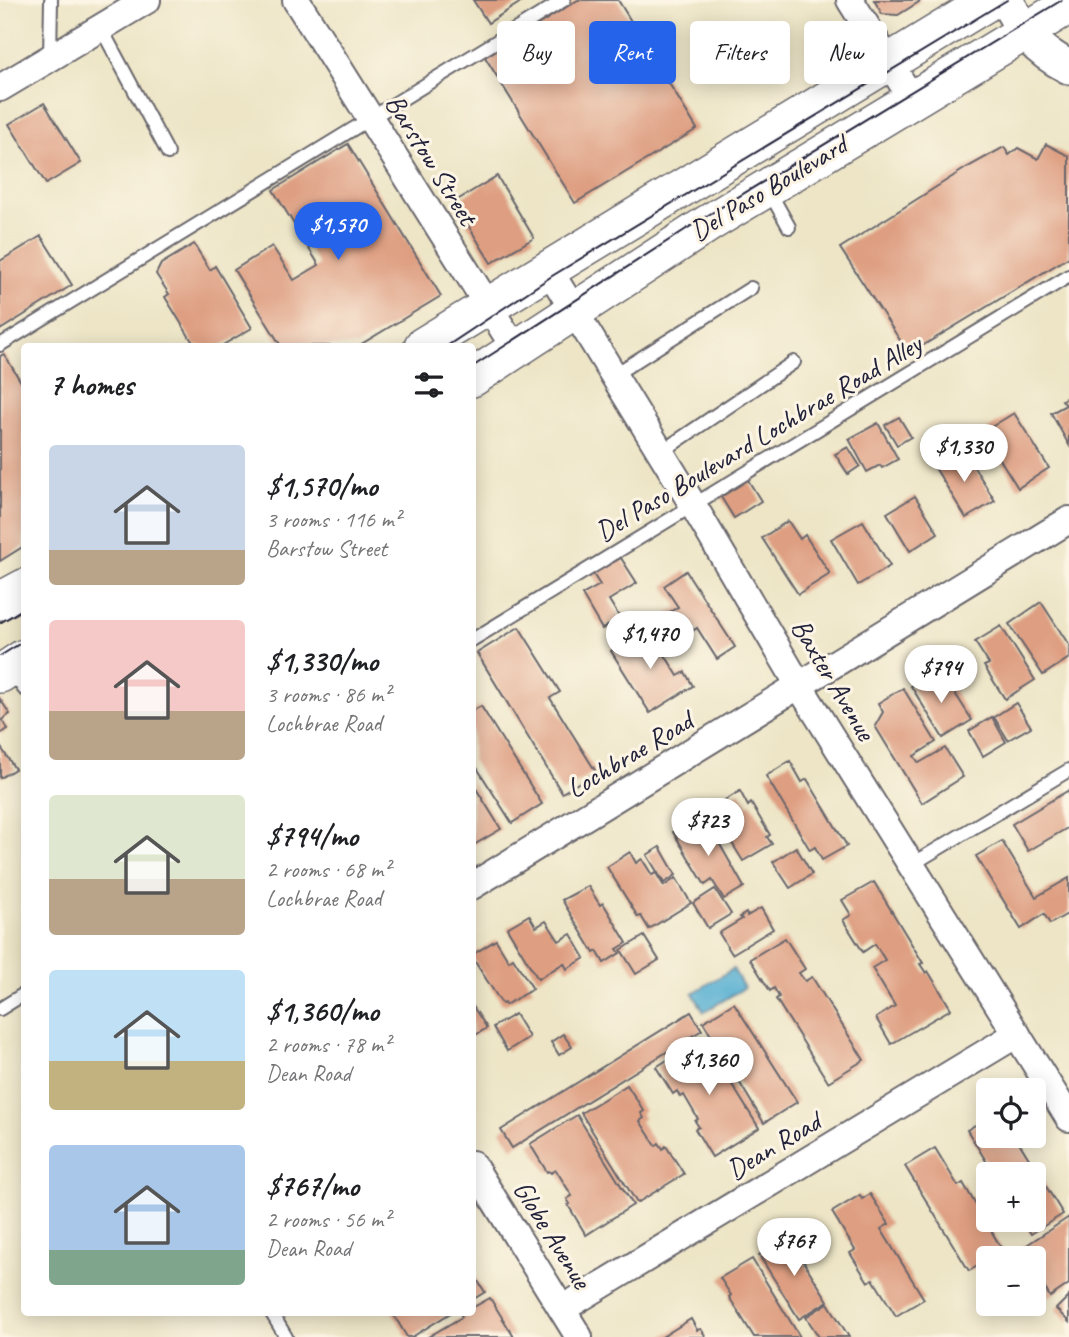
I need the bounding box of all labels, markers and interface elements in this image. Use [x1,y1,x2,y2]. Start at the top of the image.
chip: Buy [497,21,575,84]
chip: Rent [589,21,676,84]
chip: Filters [690,21,790,84]
chip: New [804,21,887,84]
street label: Barstow Street [378,88,487,233]
street label: Del Paso Boulevard [683,125,857,248]
pin: $1,570 [281,202,395,262]
text: $1,570 [310,210,366,239]
street label: Del Paso Boulevard Lochbrae Road Alley [589,325,930,549]
text: 7 homes [49,366,134,404]
icon: filters [410,366,448,404]
pin: $1,330 [907,424,1021,484]
text: $1,330 [936,432,992,461]
text: $1,570/mo [266,467,377,505]
icon: home [105,473,189,557]
text: 3 rooms · 116 m² [266,505,401,534]
text: Barstow Street [266,534,387,563]
pin: $1,470 [593,612,707,671]
street label: Baxter Avenue [784,612,885,748]
text: $1,470 [622,619,678,648]
text: $1,330/mo [266,642,378,680]
pin: $794 [900,646,982,705]
icon: home [105,648,189,732]
text: $794 [920,653,962,682]
text: 3 rooms · 86 m² [266,680,390,709]
street label: Lochbrae Road [560,701,702,806]
text: Lochbrae Road [266,709,382,738]
pin: $723 [667,798,749,858]
text: $723 [687,806,729,835]
text: $794/mo [266,817,358,855]
icon: home [105,823,189,907]
text: 2 rooms · 68 m² [266,855,390,884]
text: Lochbrae Road [266,884,382,913]
text: $1,360/mo [266,992,379,1030]
icon: home [105,998,189,1082]
text: 2 rooms · 78 m² [266,1030,390,1059]
pin: $1,360 [652,1038,766,1097]
text: $1,360 [681,1045,737,1074]
text: Dean Road [266,1059,351,1088]
map controls [976,1078,1046,1316]
button: locate [976,1078,1046,1148]
street label: Dean Road [720,1102,830,1187]
button: + [976,1162,1046,1232]
text: $767/mo [266,1167,359,1205]
icon: home [105,1173,189,1257]
street label: Globe Avenue [506,1174,600,1296]
text: 2 rooms · 56 m² [266,1205,390,1234]
pin: $767 [753,1218,835,1278]
text: $767 [773,1226,815,1255]
text: Dean Road [266,1234,351,1263]
button: − [976,1246,1046,1316]

